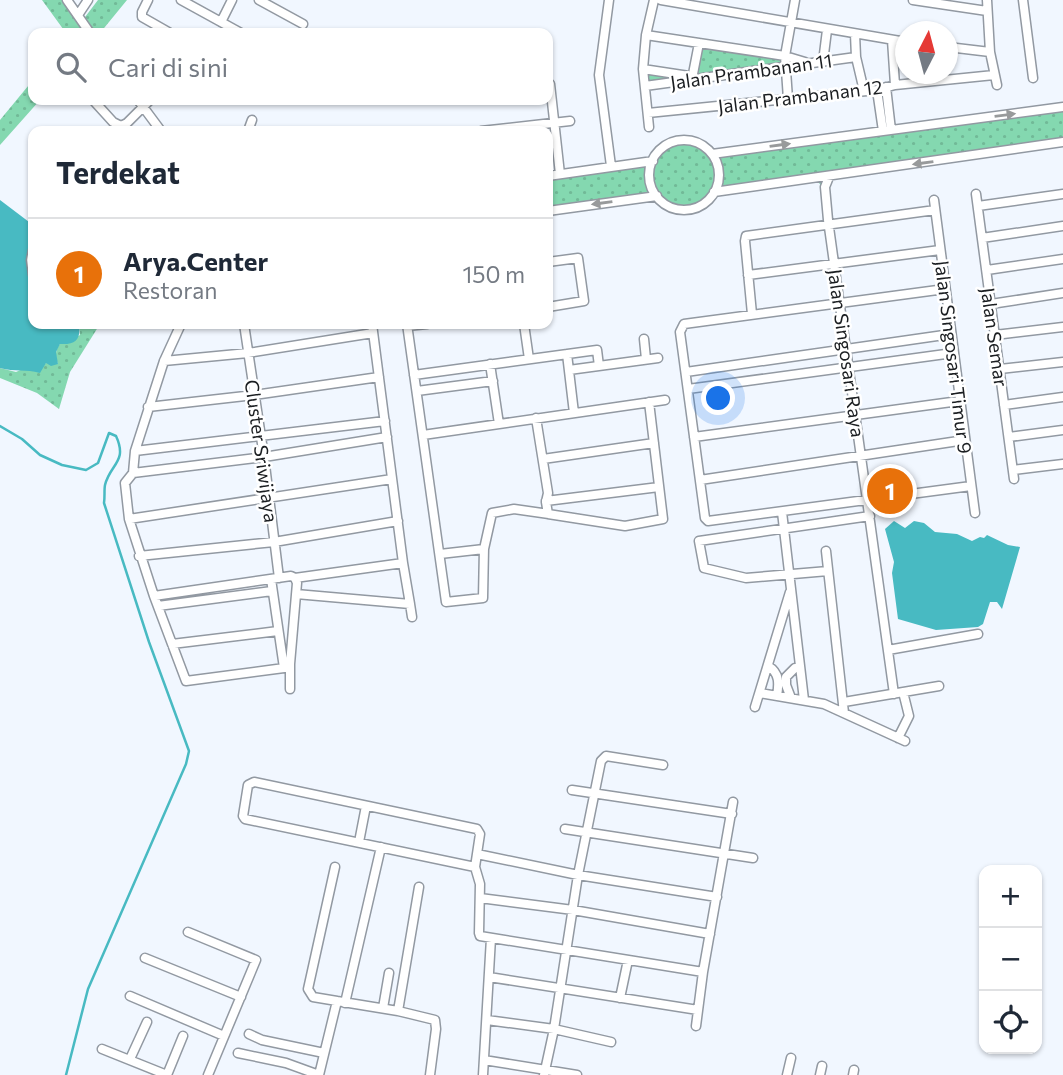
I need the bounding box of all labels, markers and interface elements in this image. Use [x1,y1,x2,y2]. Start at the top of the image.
north arrow [895,21,958,84]
search box [28,28,553,105]
icon: search [52,48,90,86]
street label: Jalan Prambanan 11 [669,48,833,94]
text: Cari di sini [108,51,228,82]
street label: Jalan Prambanan 12 [716,74,884,118]
one-way arrow [994,109,1016,120]
one-way arrow [769,139,791,150]
text: Terdekat [56,153,180,190]
one-way arrow [912,158,934,169]
one-way arrow [591,198,613,209]
text: Arya.Center [123,245,268,276]
street label: Jalan Singosari Timur 9 [931,259,977,455]
text: 1 [74,260,84,288]
text: 150 m [462,260,525,288]
street label: Jalan Singosari Raya [824,267,870,439]
text: Restoran [123,276,217,304]
street label: Jalan Semar [977,286,1013,389]
street label: Cluster Sriwijaya [241,378,283,524]
your location [701,381,735,415]
pin: 1 [867,465,913,517]
map controls [979,865,1042,1054]
button: + [979,865,1042,928]
button: − [979,928,1042,991]
button: locate [979,991,1042,1054]

